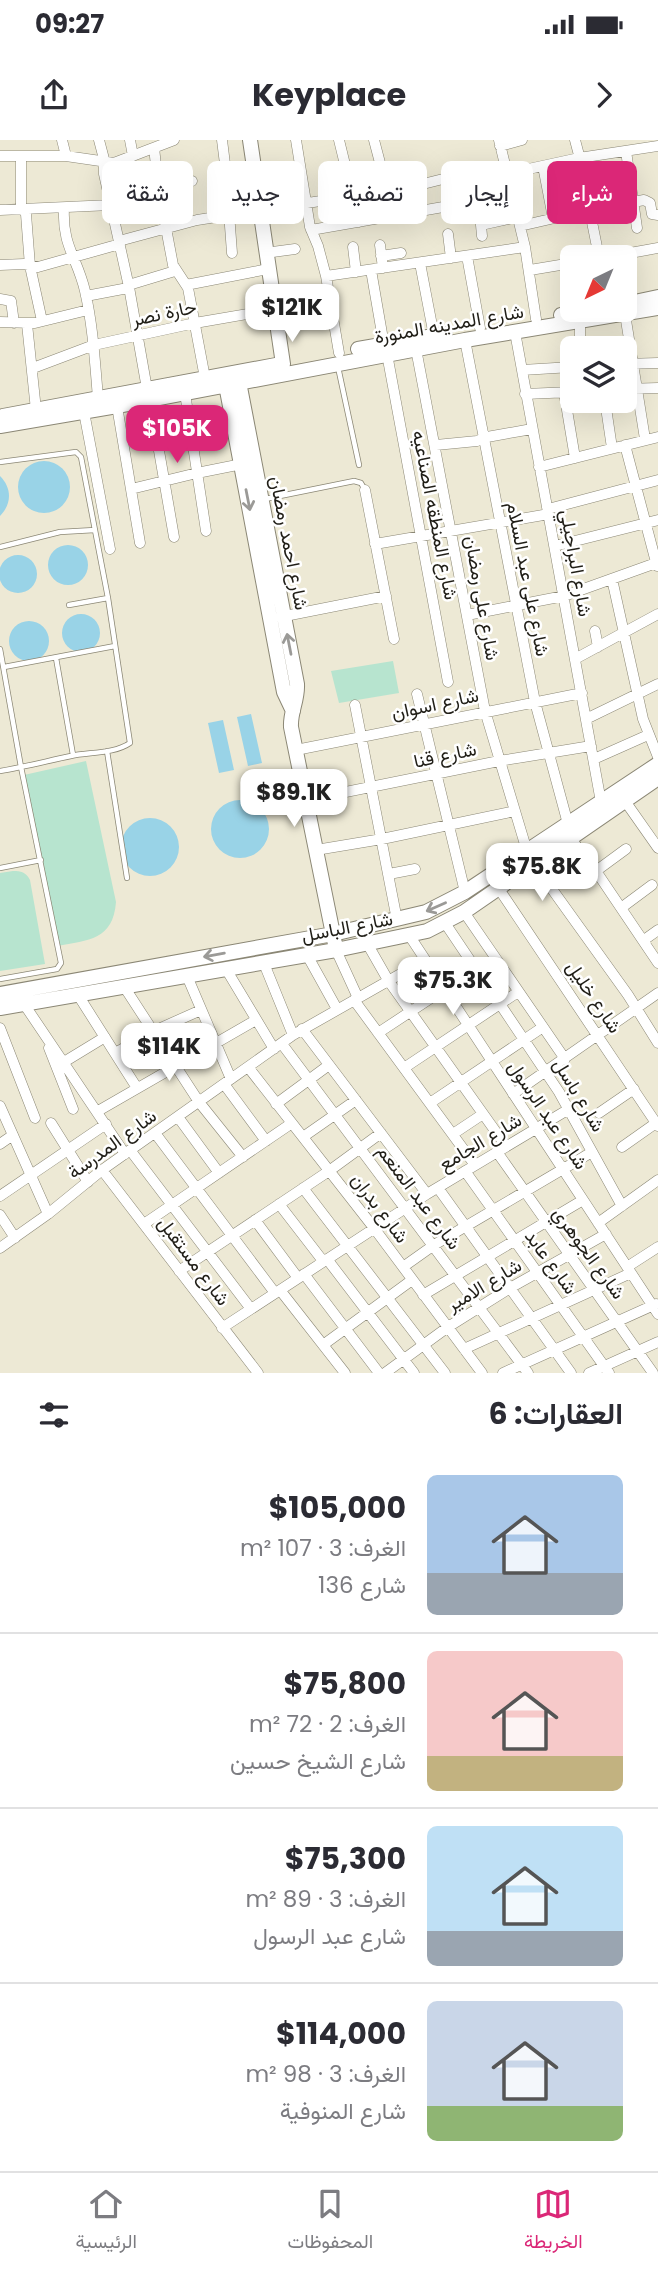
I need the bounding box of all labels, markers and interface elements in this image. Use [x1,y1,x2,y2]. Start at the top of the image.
text: 09:27 [35,6,104,42]
text: Keyplace [252,72,406,117]
icon: share [35,76,73,114]
icon: forward [585,76,623,114]
chip: شقة [102,161,193,224]
chip: جديد [207,161,304,224]
chip: تصفية [318,161,427,224]
chip: إيجار [441,161,533,224]
chip: شراء [547,161,637,224]
north arrow [560,245,637,322]
map controls [560,245,637,413]
pin: $121K [243,284,341,344]
text: $121K [261,291,323,323]
street label: حارة نصر [128,293,199,333]
street label: شارع المدينه المنورة [372,298,526,350]
button: layers [560,336,637,413]
pin: $105K [128,406,226,465]
text: $105K [142,412,212,444]
street label: شارع المنطقه الصناعيه [405,428,465,602]
street label: شارع احمد رمضان [263,474,315,612]
one-way arrow [242,488,256,511]
street label: شارع على عبد السلام [500,499,556,659]
street label: شارع البراجيلي [551,507,599,619]
street label: شارع على رمضان [458,534,506,662]
one-way arrow [282,633,296,656]
street label: شارع اسوان [389,682,481,726]
street label: شارع قنا [411,735,479,775]
pin: $89.1K [237,770,351,829]
text: $89.1K [256,776,332,808]
pin: $75.8K [485,844,599,903]
text: $75.8K [502,850,582,882]
one-way arrow [426,901,447,914]
street label: شارع الباسل [299,905,395,949]
one-way arrow [203,949,226,963]
street label: شارع خليل [560,955,628,1039]
pin: $75.3K [396,958,510,1017]
text: $75.3K [414,964,492,996]
pin: $114K [120,1024,218,1083]
text: $114K [137,1030,201,1062]
street label: شارع باسل [546,1053,612,1137]
street label: شارع عبد الرسول [502,1055,595,1175]
street label: شارع المدرسة [62,1103,162,1185]
street label: شارع الجامع [433,1107,527,1177]
street label: شارع عبد المنعم [371,1139,467,1255]
street label: شارع بدران [345,1167,415,1249]
street label: شارع الجوهري [545,1201,632,1306]
street label: شارع مستقبل [151,1211,237,1311]
street label: شارع عابد [518,1224,584,1300]
street label: شارع الامير [440,1252,527,1319]
text: العقارات: 6 [488,1392,623,1435]
icon: filters [35,1396,73,1434]
text: $105,000 [269,1486,406,1529]
icon: home [483,1503,567,1587]
text: الغرف: 3 · 107 m² [240,1532,406,1564]
text: شارع 136 [318,1569,406,1601]
text: $75,800 [284,1662,406,1705]
icon: home [483,1679,567,1763]
text: الغرف: 2 · 72 m² [249,1708,406,1740]
text: شارع الشيخ حسين [230,1745,406,1777]
text: $75,300 [285,1837,406,1880]
icon: home [483,1854,567,1938]
text: الغرف: 3 · 89 m² [245,1883,406,1915]
text: شارع عبد الرسول [253,1920,406,1952]
text: $114,000 [276,2012,406,2055]
icon: home [483,2029,567,2113]
text: الغرف: 3 · 98 m² [245,2058,406,2090]
text: شارع المنوفية [280,2095,406,2127]
tab: الرئيسية [75,2185,137,2258]
tab: المحفوظات [288,2185,373,2258]
tab: الخريطة [524,2185,583,2258]

